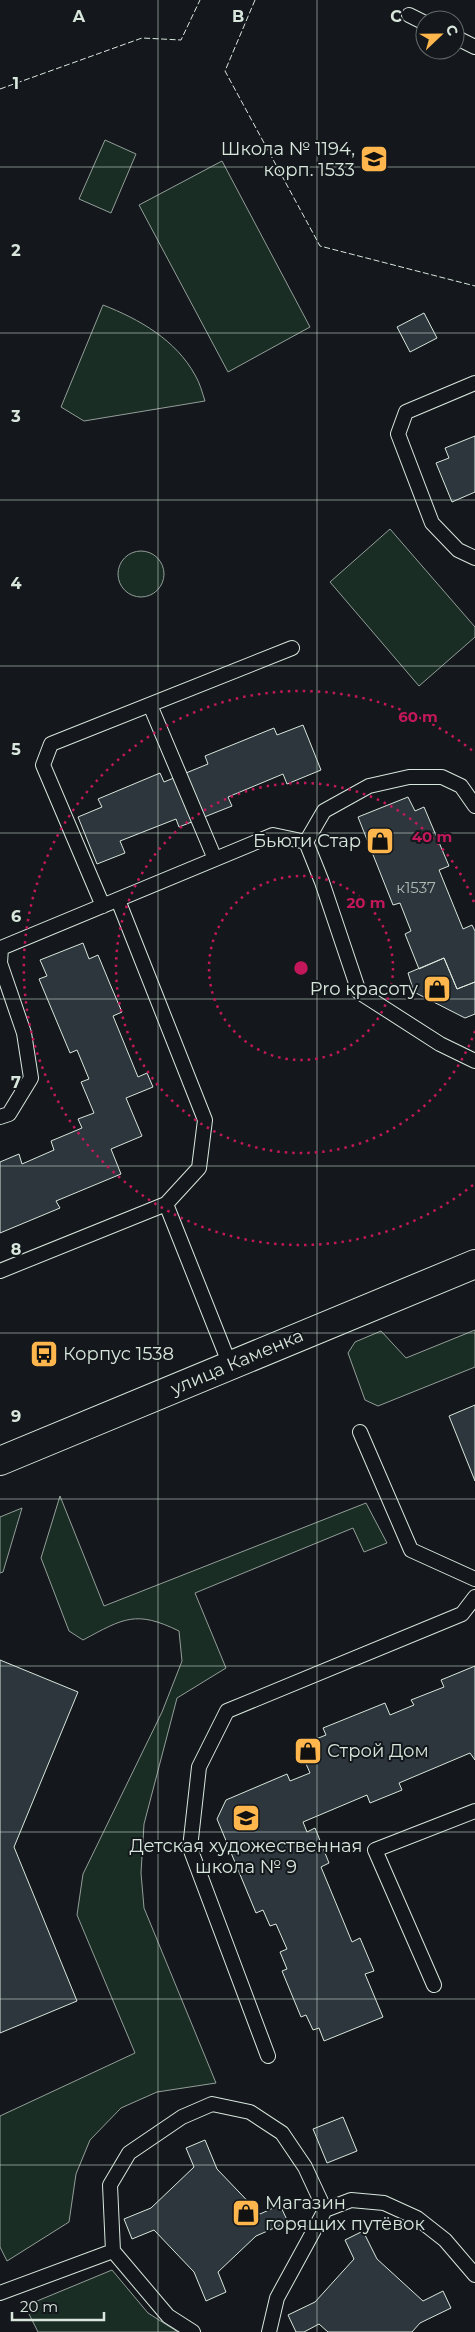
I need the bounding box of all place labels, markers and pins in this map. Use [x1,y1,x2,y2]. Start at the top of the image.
place label: Школа № 1194, корп. 1533 [221,138,355,181]
school or university icon: Школа № 1194, корп. 1533 [359,144,389,174]
shop icon: Бьюти Стар [365,826,395,856]
place label: Бьюти Стар [253,830,361,852]
centre of rings [292,959,310,977]
shop icon: Pro красоту [422,974,452,1004]
place label: Pro красоту [310,978,418,1000]
bus stop icon: Корпус 1538 [29,1339,59,1369]
place label: Корпус 1538 [63,1343,174,1365]
shop icon: Строй Дом [293,1736,323,1766]
place label: Строй Дом [327,1740,429,1762]
school or university icon: Детская художественная школа № 9 [231,1803,261,1833]
place label: Детская художественная школа № 9 [130,1835,362,1878]
place label: Магазин горящих путёвок [265,2192,426,2235]
shop icon: Магазин горящих путёвок [231,2198,261,2228]

